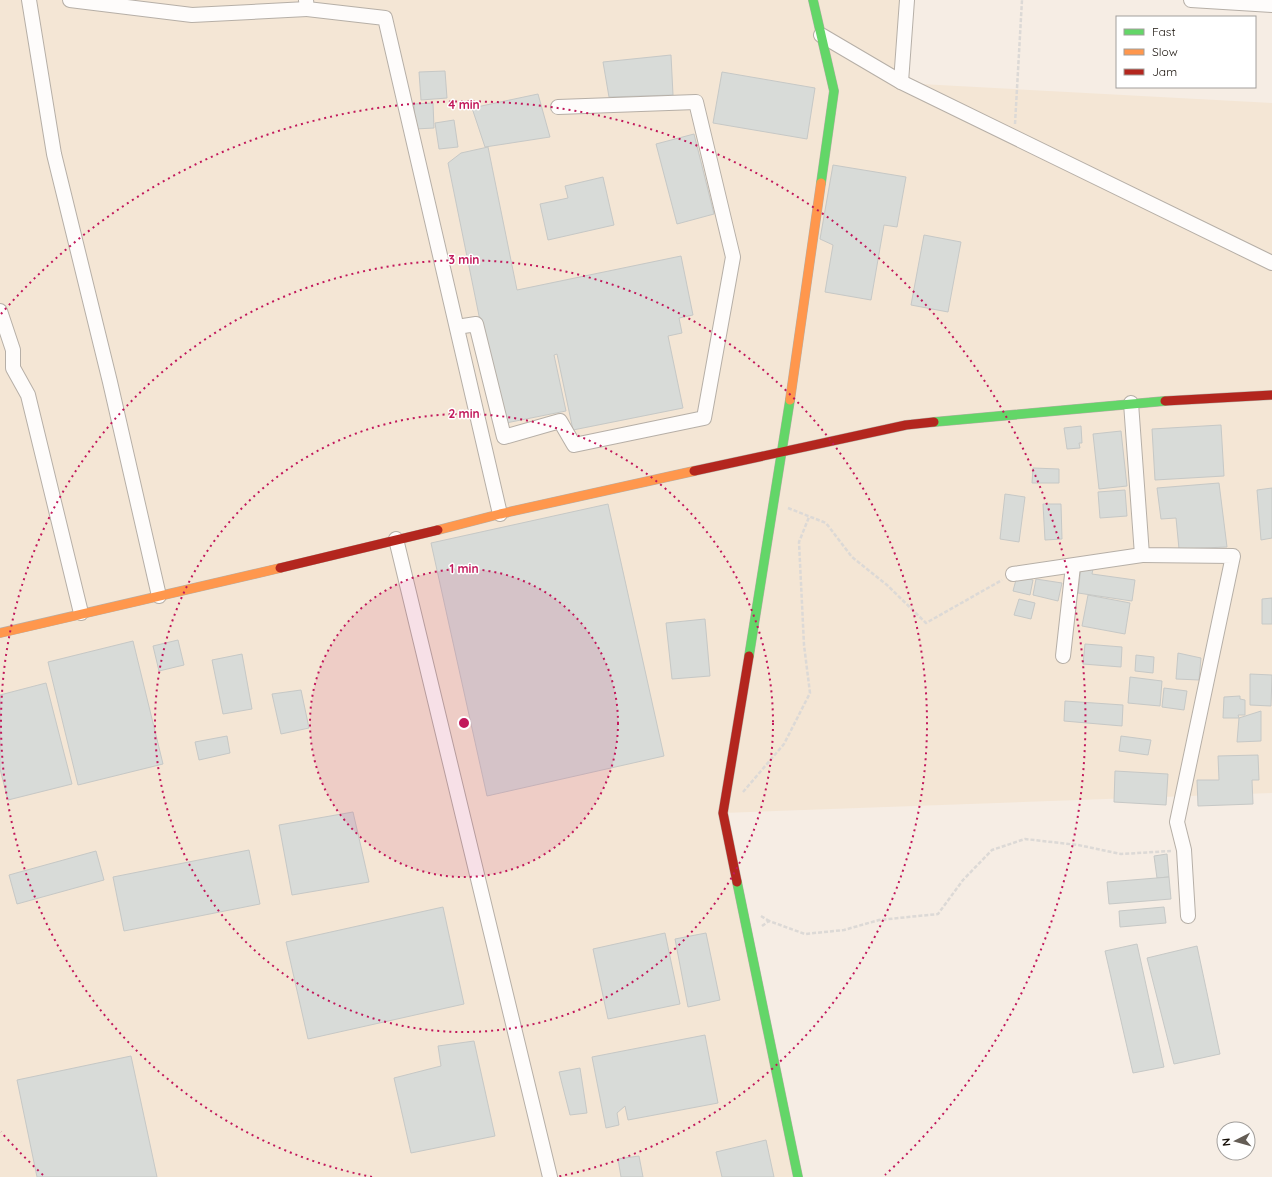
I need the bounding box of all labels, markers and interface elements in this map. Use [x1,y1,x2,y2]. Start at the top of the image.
legend [1116,16,1256,88]
text: Fast [1152,24,1176,39]
text: Slow [1152,44,1178,59]
text: Jam [1152,64,1177,79]
text: 4 min [448,97,480,112]
text: 3 min [449,252,479,267]
text: 2 min [448,406,480,421]
text: 1 min [449,561,479,576]
centre of rings [457,716,471,730]
north arrow [1216,1121,1256,1161]
text: N [1219,1137,1233,1147]

